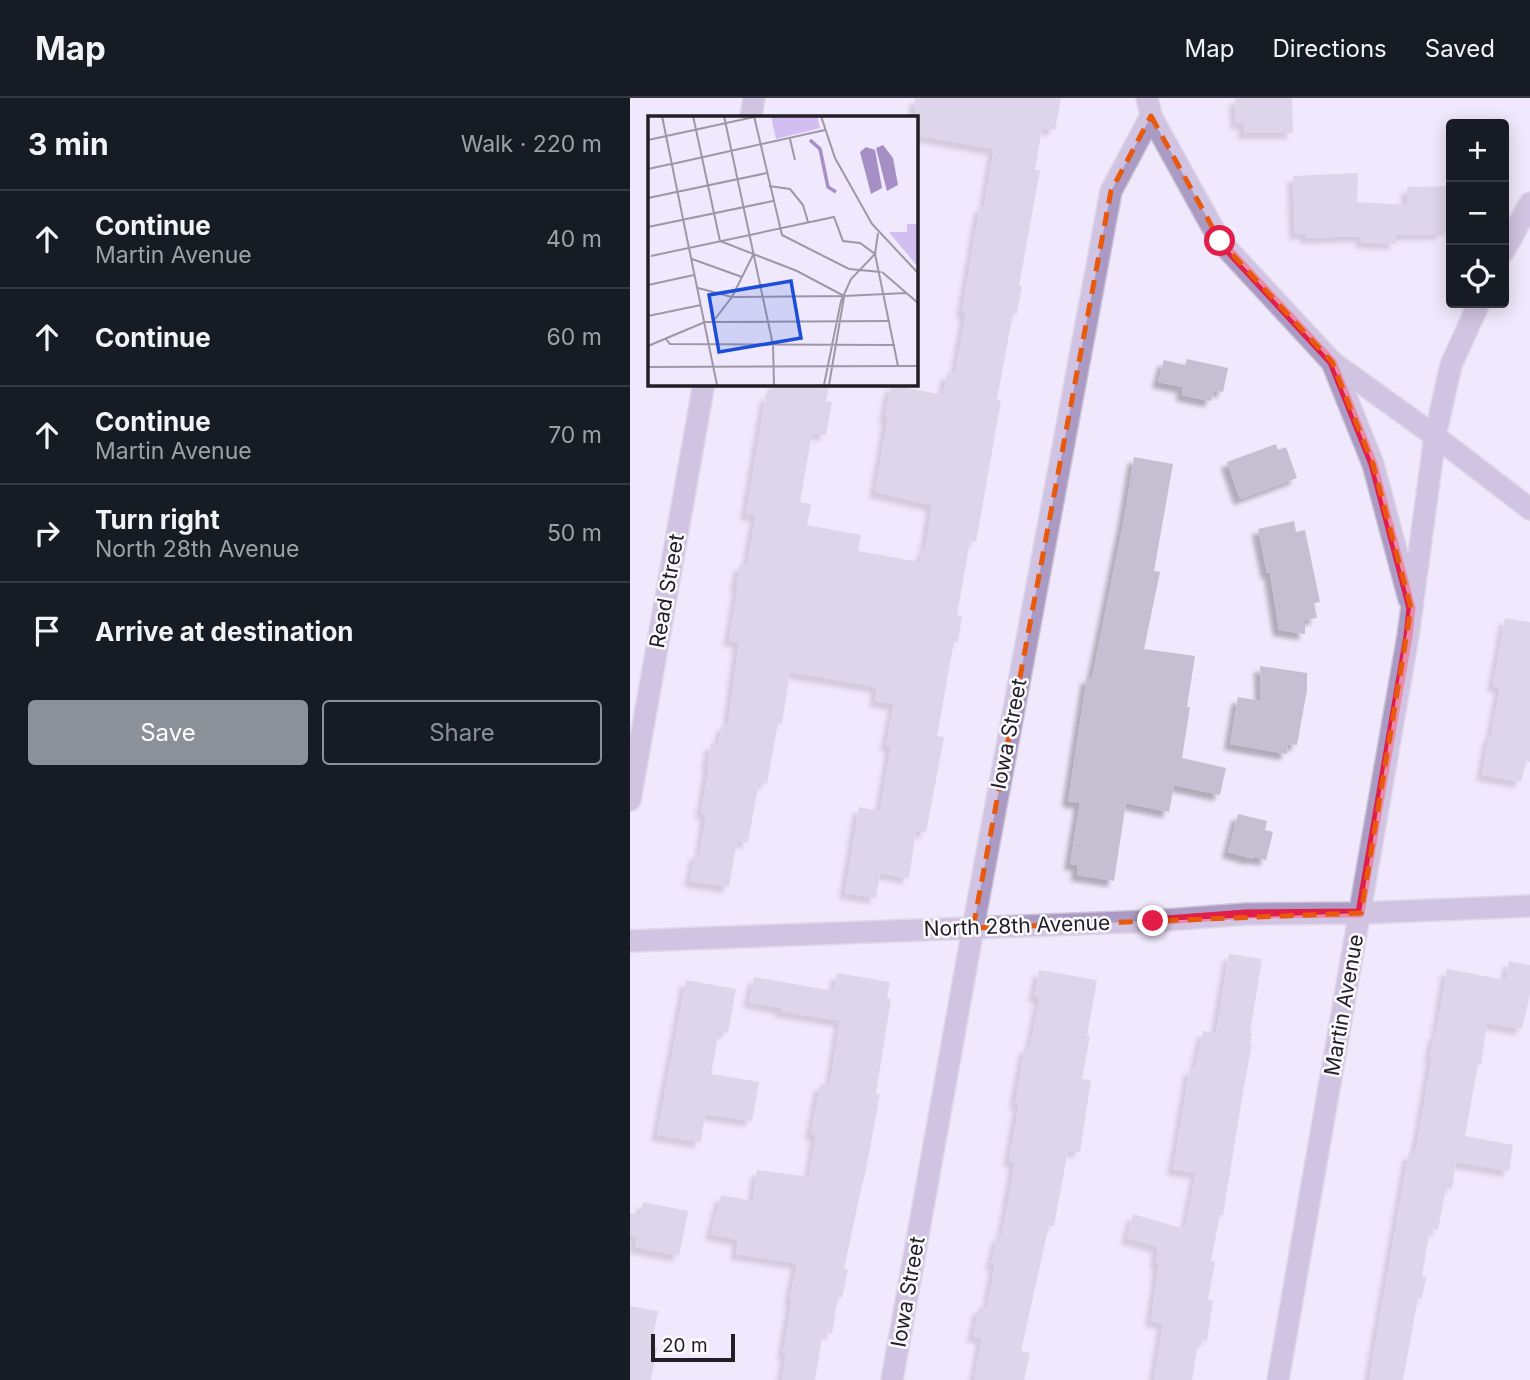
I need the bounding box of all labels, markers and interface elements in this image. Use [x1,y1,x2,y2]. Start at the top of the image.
text: Map [35,28,106,68]
text: Map [1185,34,1234,63]
text: Directions [1272,34,1387,63]
text: Saved [1425,34,1495,63]
inset map [648,116,917,385]
map controls [1446,119,1509,308]
button: + [1446,119,1509,182]
text: 3 min [28,126,109,162]
text: Walk · 220 m [461,130,602,158]
button: − [1446,182,1509,245]
text: Continue [95,210,211,241]
icon: ahead [28,220,66,258]
text: 40 m [546,225,602,253]
route start [1204,225,1235,256]
text: Martin Avenue [95,241,252,269]
button: locate [1446,245,1509,308]
icon: ahead [28,318,66,356]
text: Continue [95,322,211,353]
text: 60 m [547,323,602,351]
text: Continue [95,406,211,437]
icon: ahead [28,416,66,454]
text: 70 m [548,421,602,449]
text: Martin Avenue [95,437,252,465]
text: Turn right [95,504,220,535]
icon: right [28,514,66,552]
text: 50 m [547,519,602,547]
street label: Read Street [644,532,689,650]
text: North 28th Avenue [95,535,299,563]
icon: arrive [28,612,66,650]
text: Arrive at destination [95,616,354,647]
street label: Iowa Street [986,676,1031,791]
button: Save [28,700,308,765]
button: Share [322,700,602,765]
route end [1137,905,1168,936]
street label: North 28th Avenue [923,910,1111,941]
street label: Martin Avenue [1319,932,1368,1078]
street label: Iowa Street [885,1234,930,1349]
scale bar [651,1331,735,1363]
text: 20 m [662,1334,708,1357]

